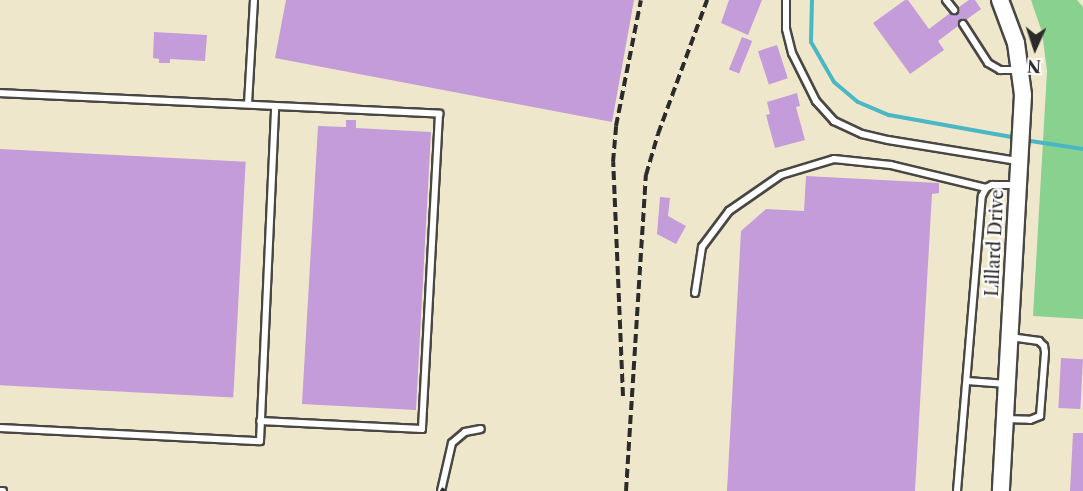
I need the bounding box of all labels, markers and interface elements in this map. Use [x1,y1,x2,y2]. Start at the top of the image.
north arrow [1005,18,1065,78]
text: N [1027,56,1042,76]
street label: Lillard Drive [981,189,1009,297]

